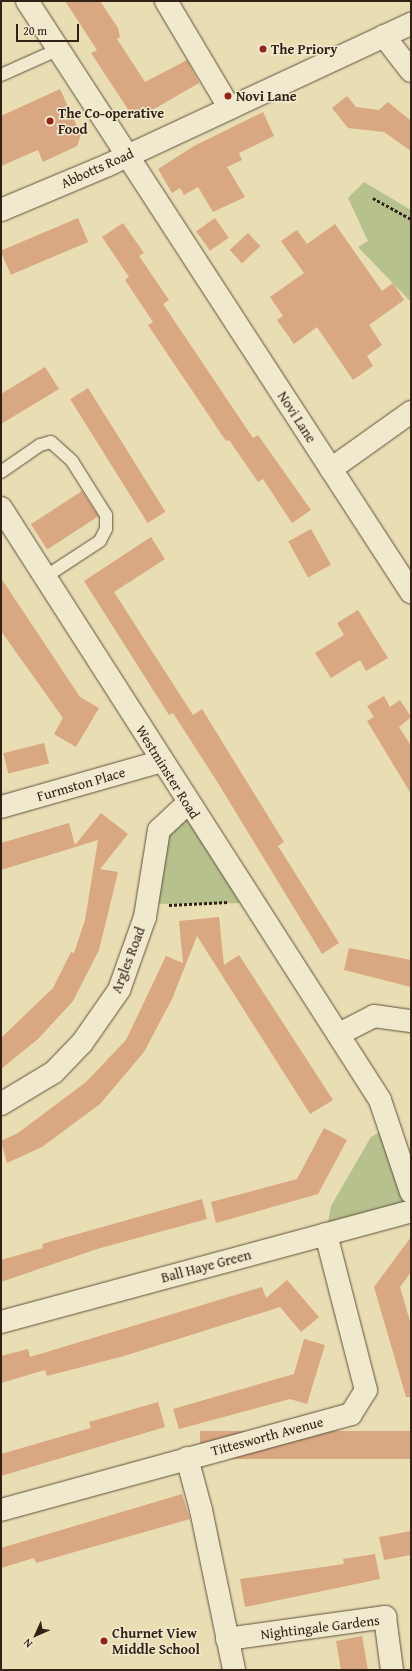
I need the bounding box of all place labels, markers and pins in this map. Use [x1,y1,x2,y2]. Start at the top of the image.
place label: The Priory [271,41,337,57]
marker: The Priory [258,44,268,54]
place label: Novi Lane [236,88,297,104]
marker: Novi Lane [223,91,233,101]
place label: The Co-operative Food [58,105,164,138]
marker: The Co-operative Food [45,116,55,126]
place label: Churnet View Middle School [112,1625,200,1658]
marker: Churnet View Middle School [99,1636,109,1646]

